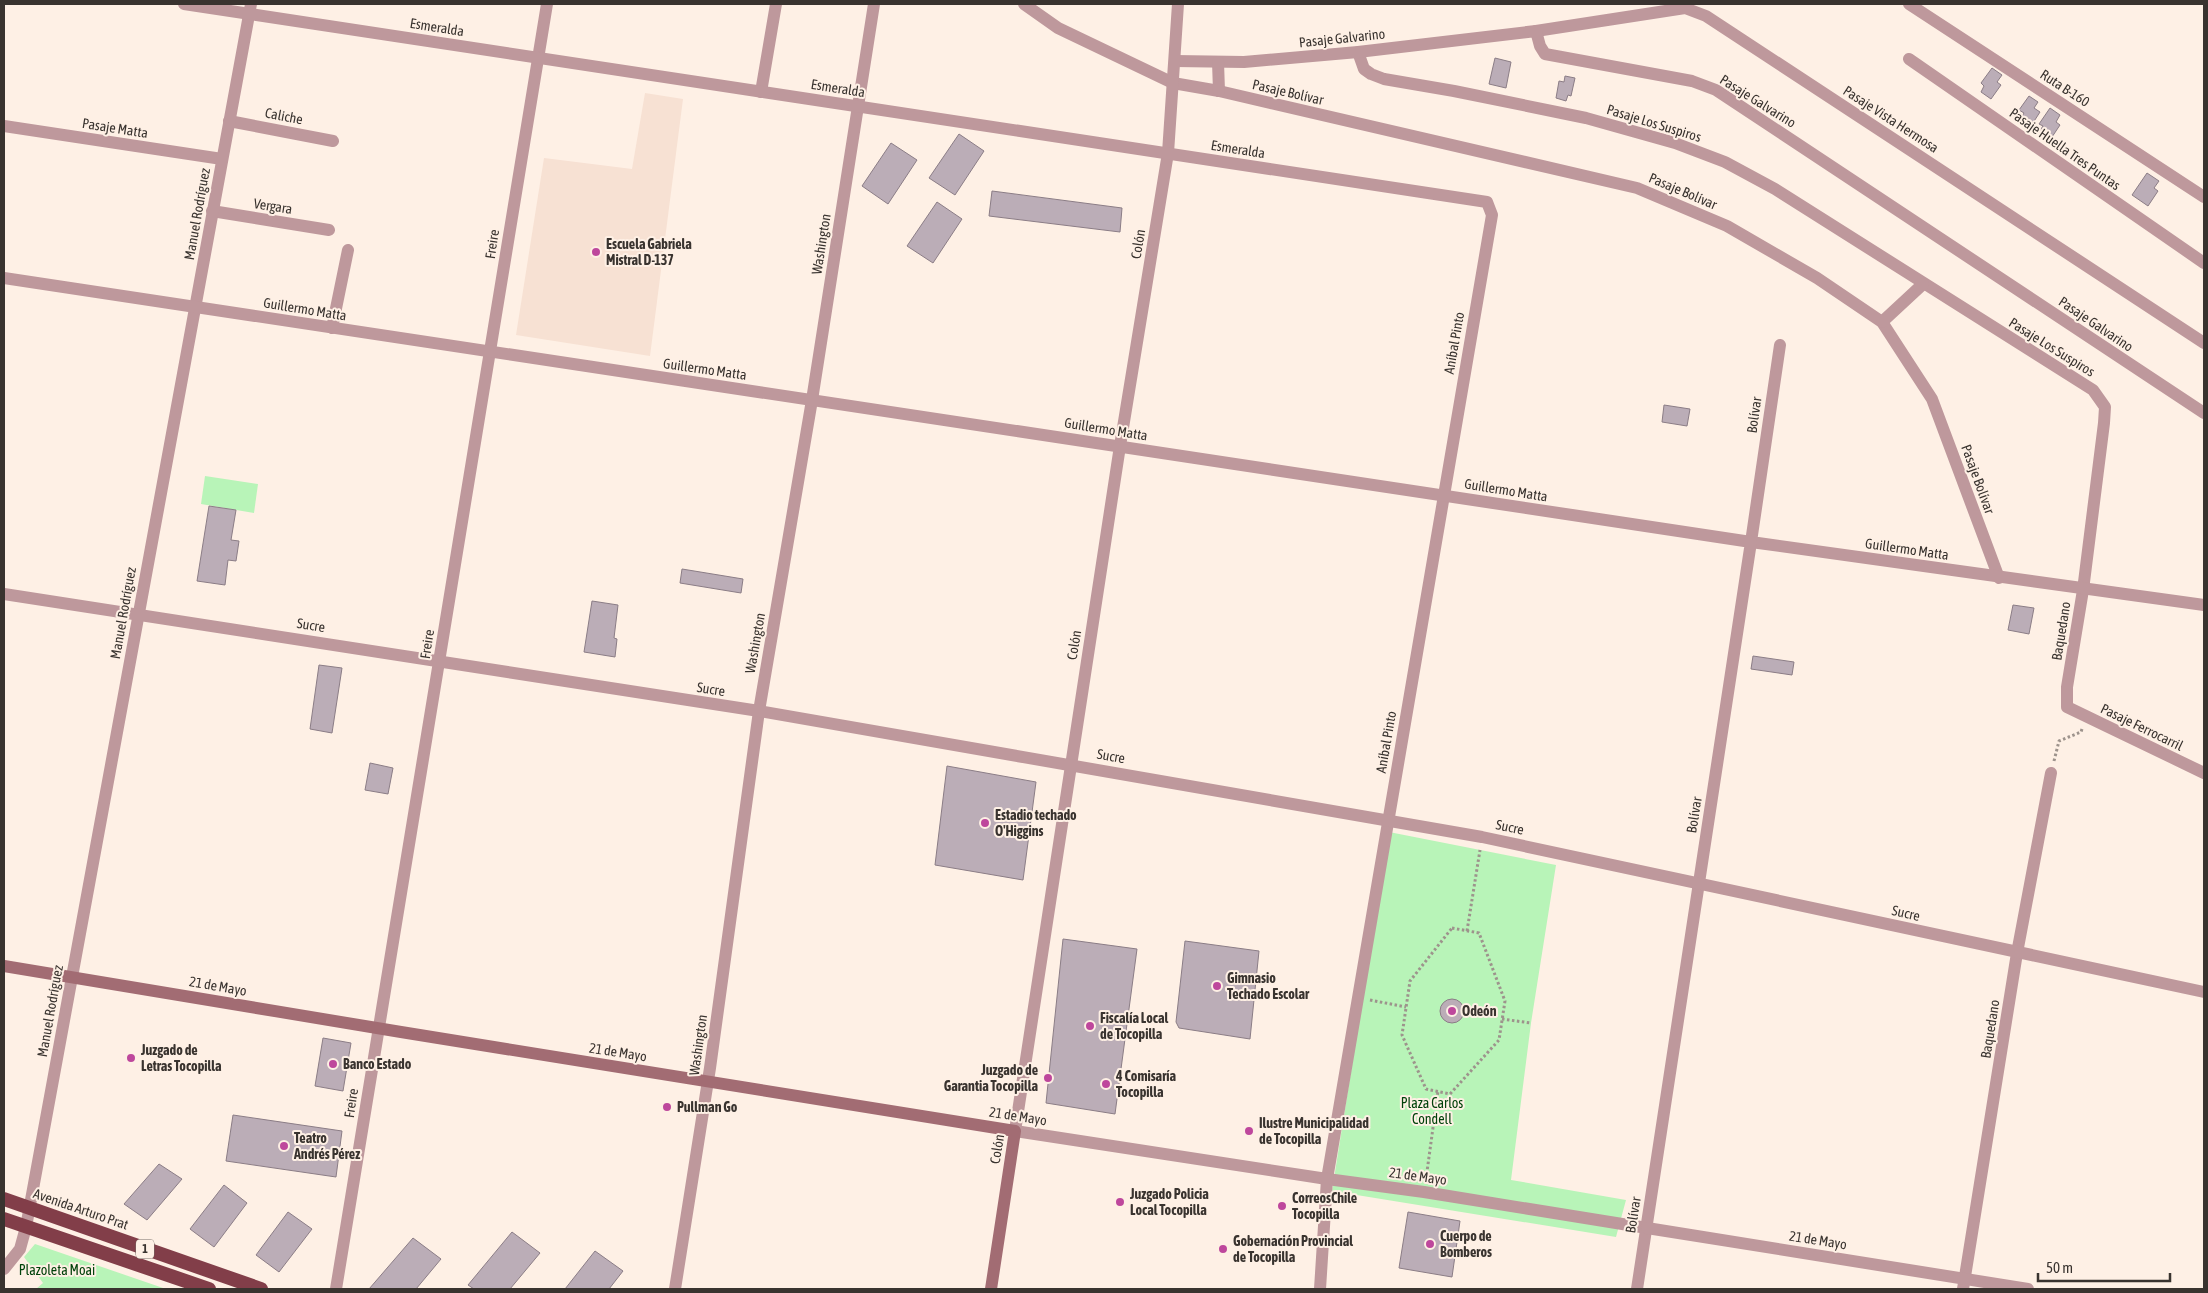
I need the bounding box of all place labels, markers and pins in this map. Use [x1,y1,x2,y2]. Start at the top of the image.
place label: Escuela Gabriela Mistral D-137 [606,236,692,268]
marker: Escuela Gabriela Mistral D-137 [590,246,602,258]
place label: Estadio techado O'Higgins [995,807,1077,839]
marker: Estadio techado O'Higgins [979,817,991,829]
place label: Gimnasio Techado Escolar [1227,970,1310,1002]
marker: Gimnasio Techado Escolar [1211,980,1223,992]
place label: Odeón [1462,1003,1497,1019]
marker: Odeón [1446,1005,1458,1017]
place label: Fiscalía Local de Tocopilla [1100,1010,1169,1042]
marker: Fiscalía Local de Tocopilla [1084,1020,1096,1032]
place label: Juzgado de Letras Tocopilla [140,1042,222,1074]
marker: Juzgado de Letras Tocopilla [125,1052,137,1064]
place label: Banco Estado [343,1056,412,1072]
marker: Banco Estado [327,1058,339,1070]
place label: Juzgado de Garantia Tocopilla [944,1062,1038,1094]
place label: 4 Comisaría Tocopilla [1115,1068,1176,1100]
marker: Juzgado de Garantia Tocopilla [1042,1072,1054,1084]
marker: 4 Comisaría Tocopilla [1100,1078,1112,1090]
place label: Pullman Go [677,1099,738,1115]
marker: Pullman Go [661,1101,673,1113]
place label: Ilustre Municipalidad de Tocopilla [1259,1115,1369,1147]
marker: Ilustre Municipalidad de Tocopilla [1243,1125,1255,1137]
place label: Teatro Andrés Pérez [293,1130,360,1162]
marker: Teatro Andrés Pérez [278,1140,290,1152]
place label: Juzgado Policia Local Tocopilla [1129,1186,1209,1218]
place label: CorreosChile Tocopilla [1292,1190,1357,1222]
marker: Juzgado Policia Local Tocopilla [1114,1196,1126,1208]
marker: CorreosChile Tocopilla [1276,1200,1288,1212]
place label: Cuerpo de Bomberos [1440,1228,1492,1260]
place label: Gobernación Provincial de Tocopilla [1233,1233,1353,1265]
marker: Cuerpo de Bomberos [1424,1238,1436,1250]
marker: Gobernación Provincial de Tocopilla [1217,1243,1229,1255]

